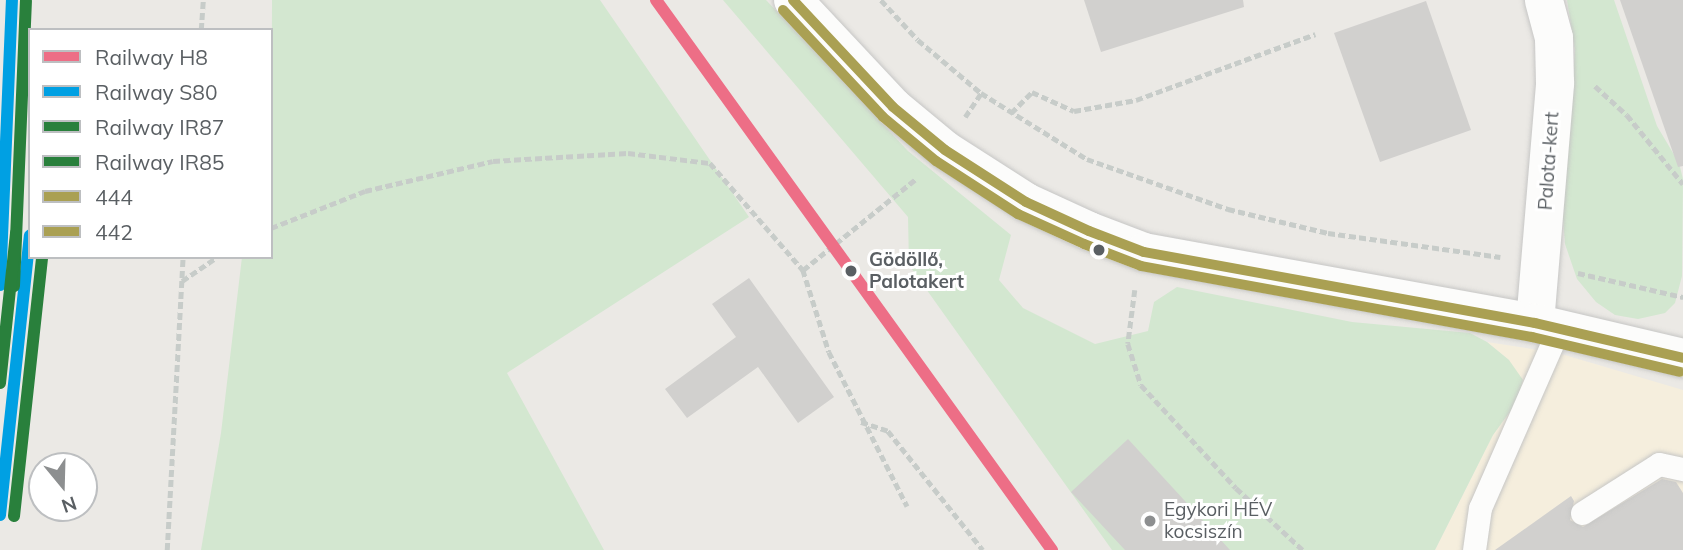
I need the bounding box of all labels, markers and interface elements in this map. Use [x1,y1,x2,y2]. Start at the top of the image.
legend [28,28,273,259]
text: Railway H8 [95,44,208,70]
text: Railway S80 [95,79,218,105]
street label: Palota-kert [1534,111,1564,211]
text: Railway IR87 [95,114,224,140]
text: Railway IR85 [95,149,224,175]
text: 444 [95,184,133,210]
text: 442 [95,219,133,245]
unlabelled marker [1092,243,1106,257]
place label: Gödöllő, Palotakert [869,249,964,293]
marker: Gödöllő, Palotakert [839,259,863,283]
north arrow [28,452,98,522]
text: N [58,491,80,519]
place label: Egykori HÉV kocsiszín [1164,499,1272,543]
marker: Egykori HÉV kocsiszín [1142,513,1158,529]

